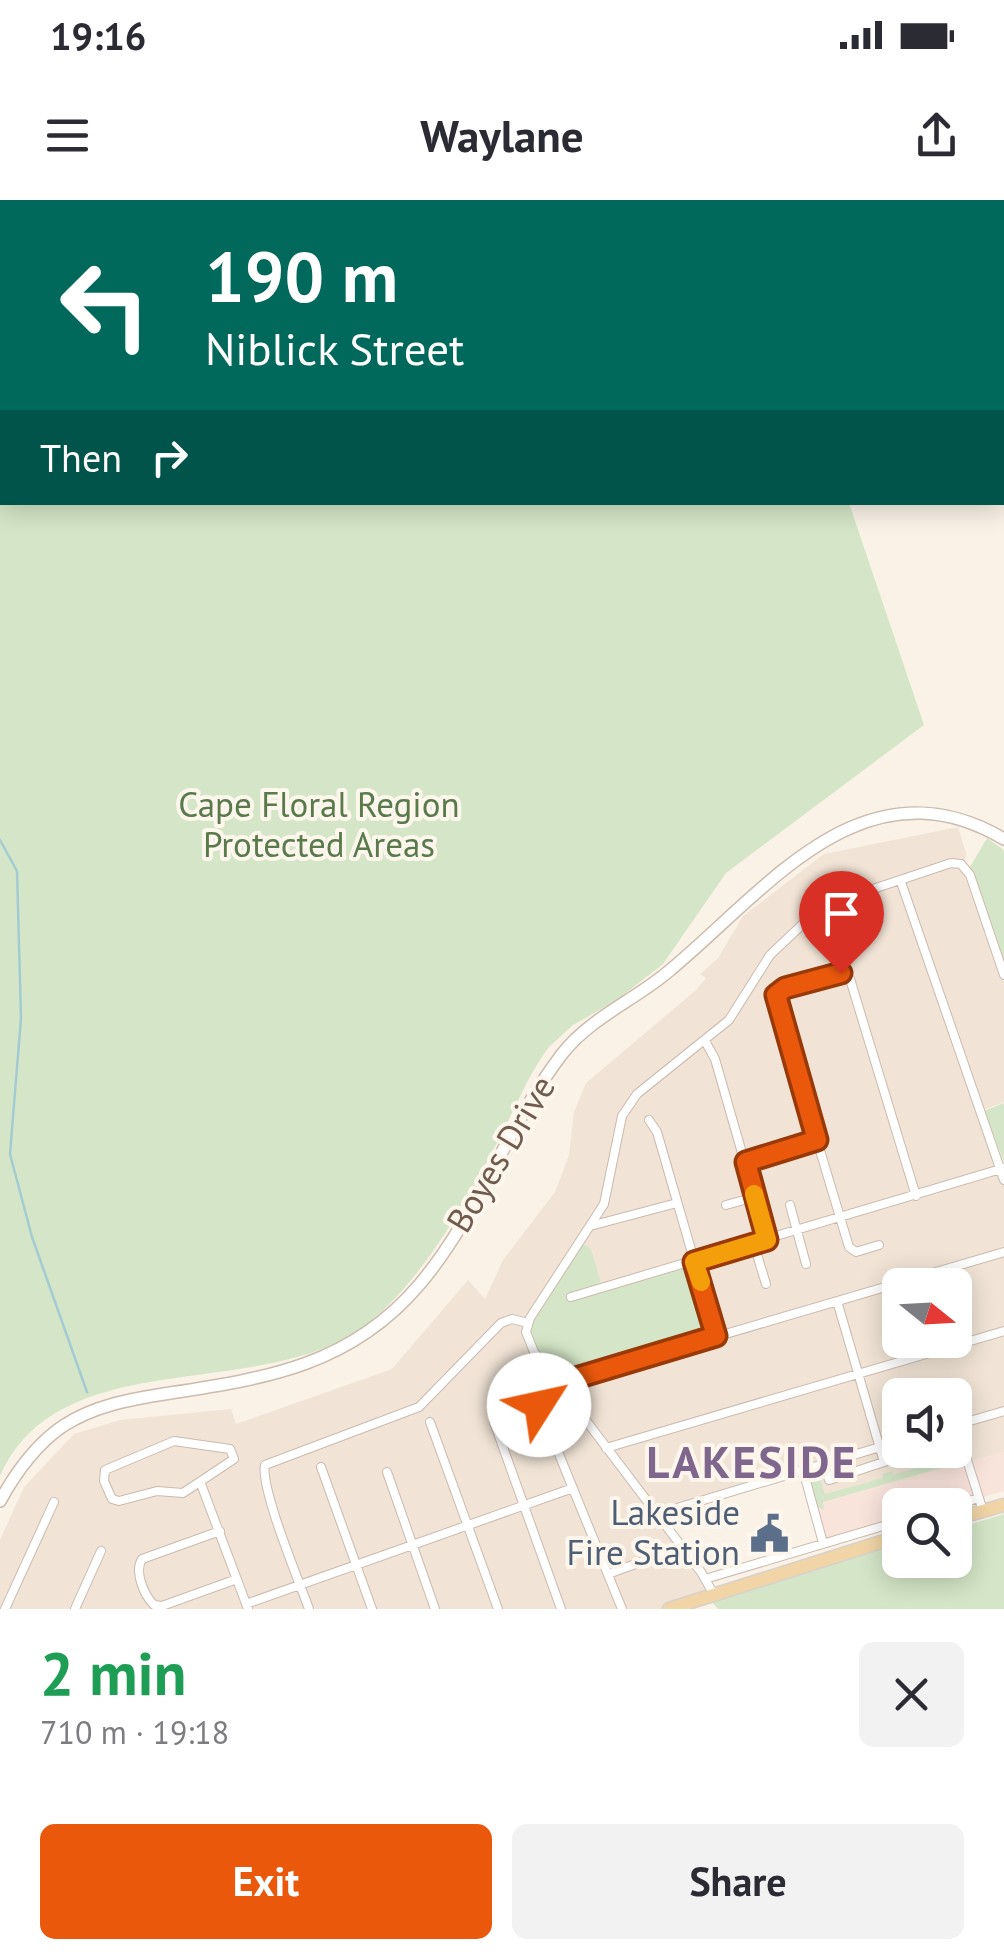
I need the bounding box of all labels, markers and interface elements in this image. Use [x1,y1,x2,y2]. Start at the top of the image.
text: 19:16 [50,11,146,60]
text: Waylane [420,106,584,164]
icon: menu [40,108,95,163]
icon: share [909,108,964,163]
text: 190 m [205,231,398,321]
icon: left [40,240,170,370]
text: Niblick Street [205,319,464,377]
icon: right [142,430,197,485]
text: Then [40,433,122,482]
park label: Cape Floral Region Protected Areas [178,781,460,867]
pin [799,871,884,974]
icon: arrive [814,886,869,941]
street label: Boyes Drive [435,1067,565,1240]
north arrow [882,1268,972,1358]
map controls [882,1268,972,1578]
position arrow [487,1353,591,1457]
button: sound [882,1378,972,1468]
district label: LAKESIDE [646,1432,858,1490]
button: search [882,1488,972,1578]
place label: Lakeside Fire Station [567,1489,740,1575]
public building icon: Lakeside Fire Station [749,1512,791,1554]
text: 2 min [40,1634,186,1712]
button: close [859,1642,964,1747]
text: 710 m · 19:18 [40,1711,229,1753]
button: Exit [40,1824,492,1939]
button: Share [512,1824,964,1939]

